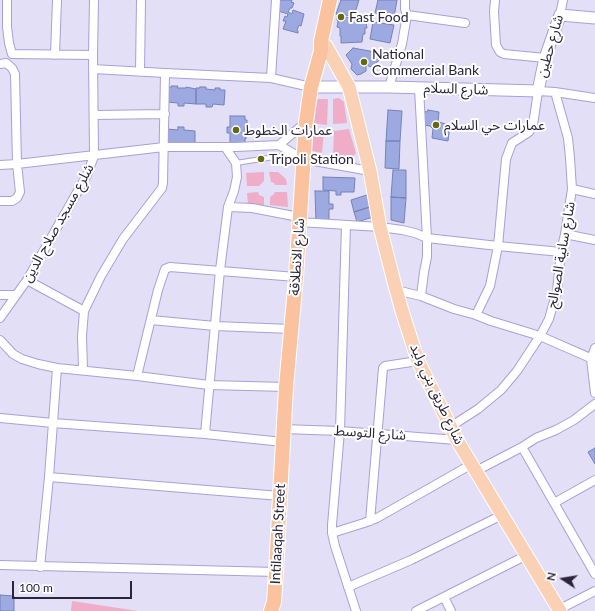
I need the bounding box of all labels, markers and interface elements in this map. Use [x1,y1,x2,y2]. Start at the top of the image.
place label: Fast Food [349,9,409,25]
marker: Fast Food [336,12,346,22]
street label: شارع حطين [533,13,567,79]
place label: National Commercial Bank [372,46,479,78]
marker: National Commercial Bank [359,57,369,67]
street label: شارع السلام [423,79,489,99]
place label: عمارات حي السلام [444,117,545,133]
marker: عمارات حي السلام [431,120,441,130]
place label: عمارات الخطوط [244,122,332,138]
marker: عمارات الخطوط [231,125,241,135]
place label: Tripoli Station [269,151,354,167]
marker: Tripoli Station [256,154,266,164]
street label: شلرع مسجد صلاح الدين [18,161,98,285]
street label: شارع سانية الصوالح [543,200,579,310]
street label: شارع الانطلاقة [286,218,308,296]
street label: شارع طريق بني وليد [406,341,468,447]
street label: شارع التوسط [333,422,407,444]
street label: Intilaaqah Street [267,483,289,585]
north arrow [543,559,583,599]
text: N [544,571,558,582]
scale bar [14,573,134,599]
text: 100 m [19,580,53,595]

